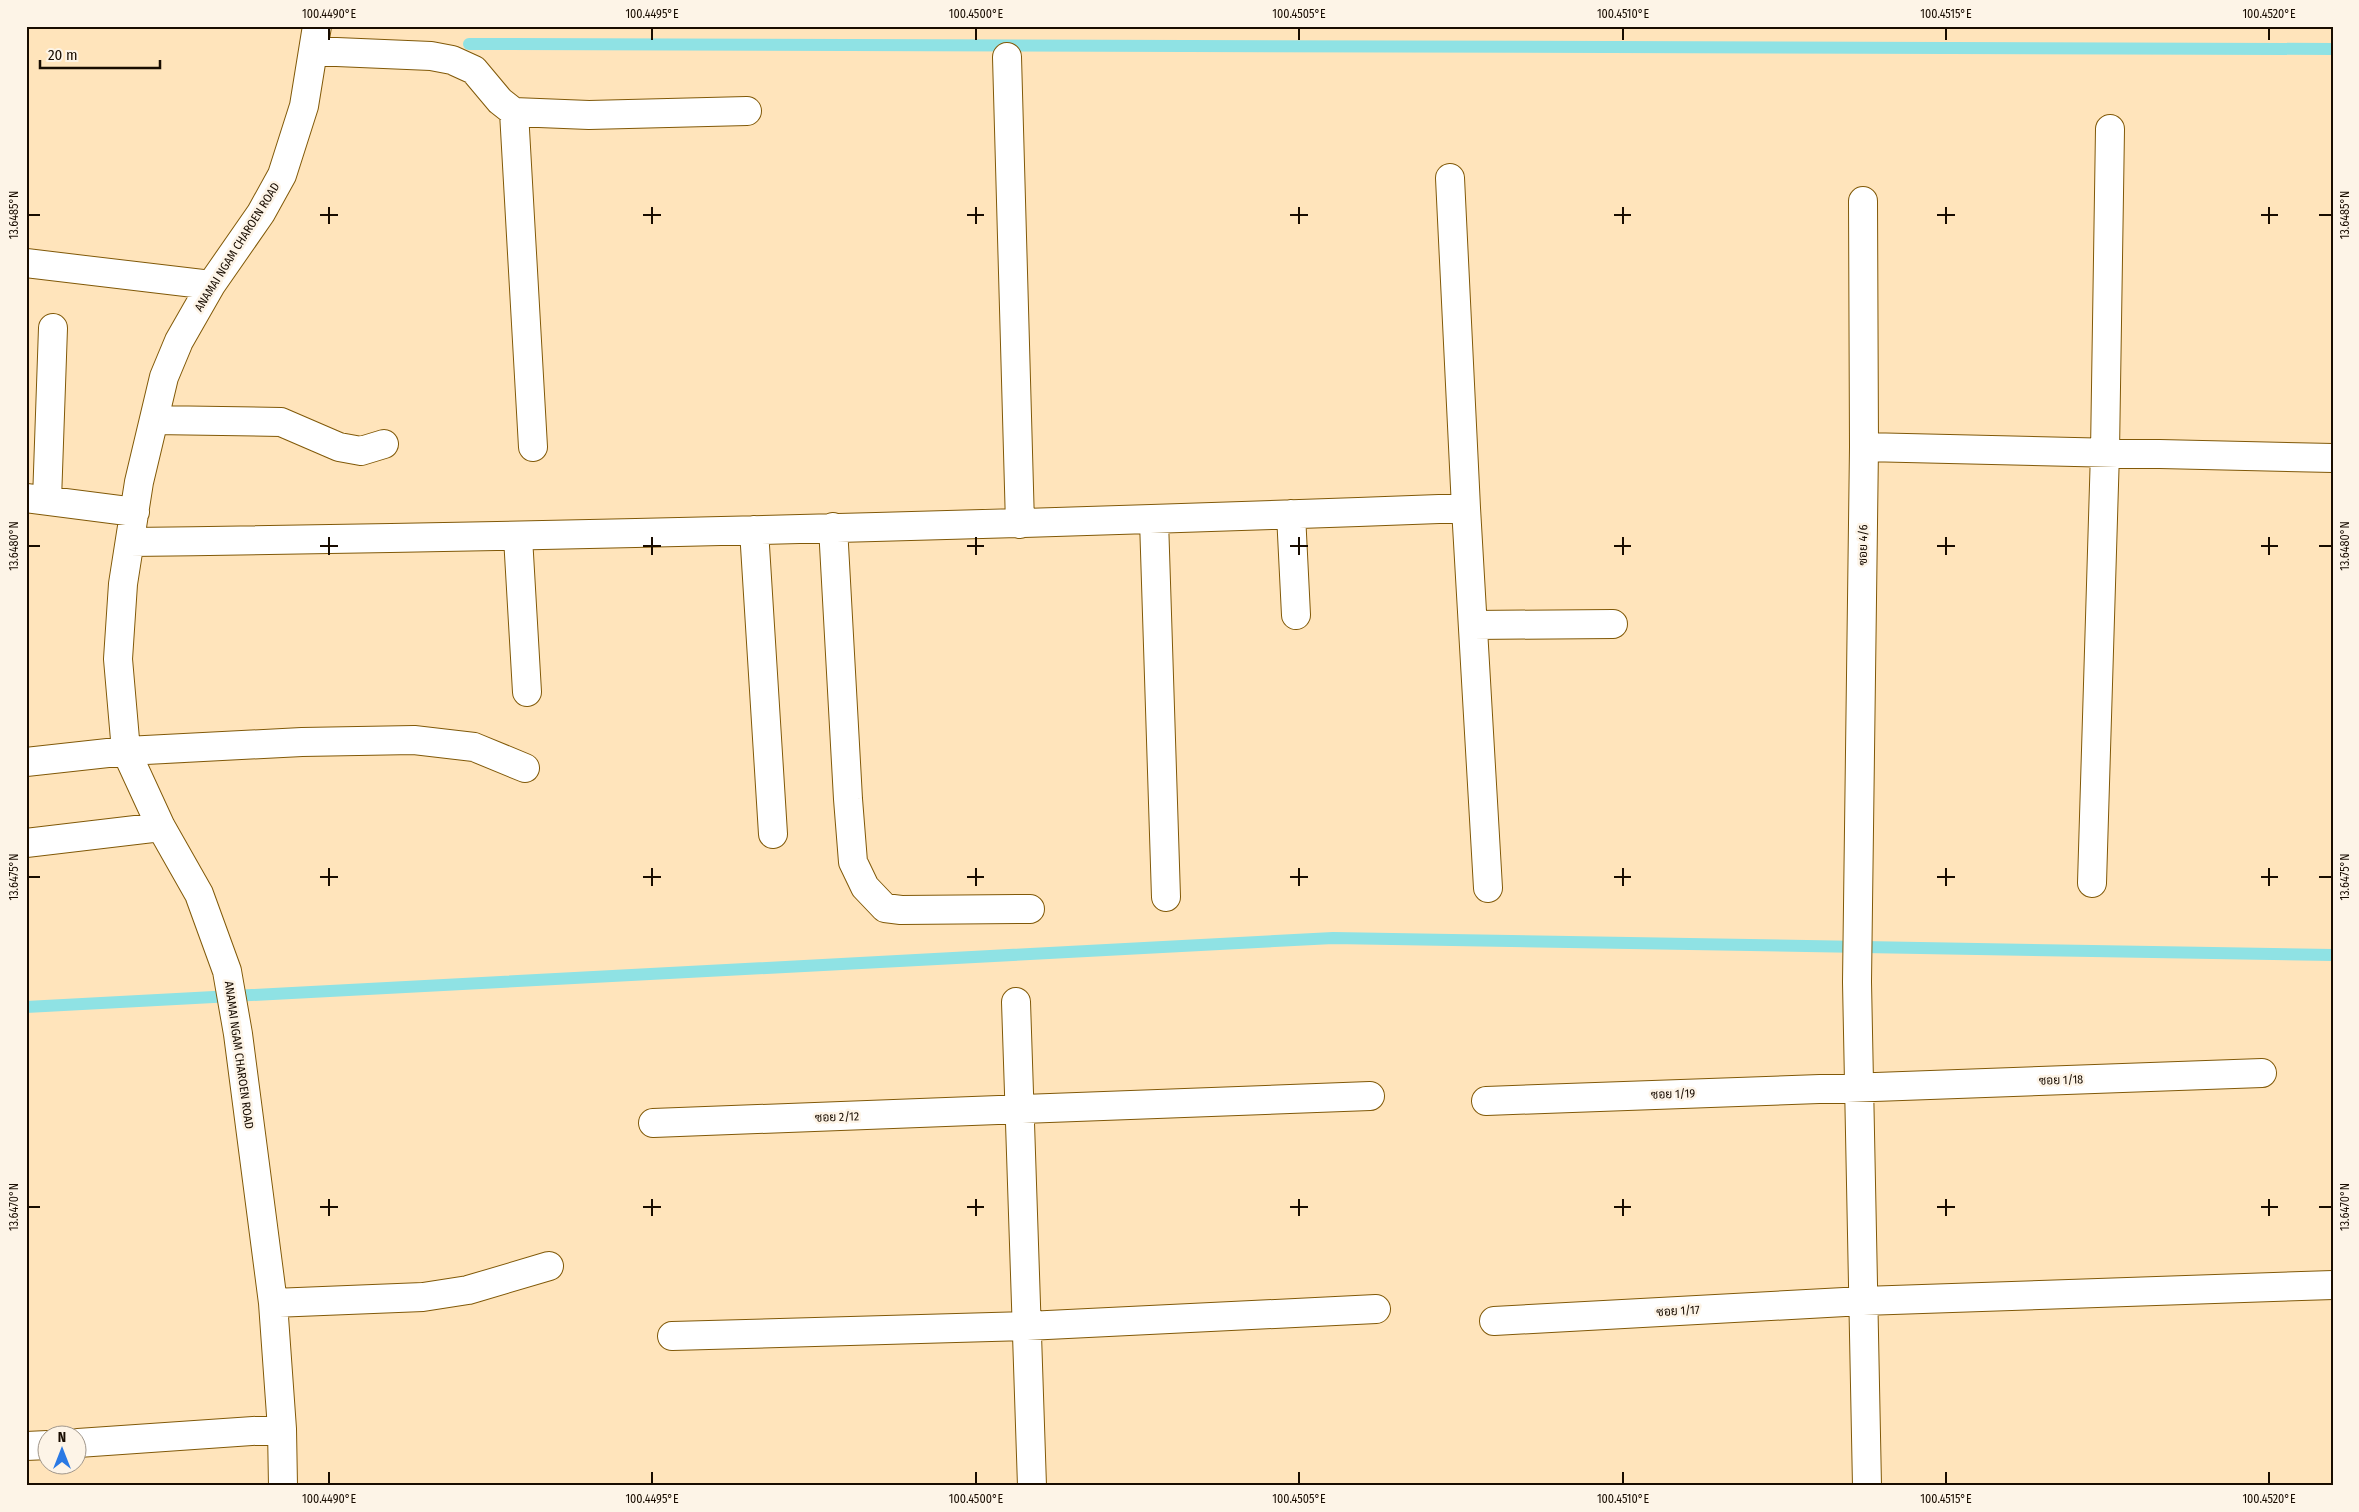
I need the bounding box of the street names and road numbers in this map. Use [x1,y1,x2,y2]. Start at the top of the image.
street label: ANAMAI NGAM CHAROEN ROAD [192,180,282,314]
street label: ซอย 4/6 [1856,524,1870,566]
street label: ANAMAI NGAM CHAROEN ROAD [222,980,256,1130]
street label: ซอย 1/18 [2039,1072,2083,1088]
street label: ซอย 1/19 [1651,1086,1695,1102]
street label: ซอย 2/12 [815,1109,859,1125]
street label: ซอย 1/17 [1656,1303,1700,1319]

